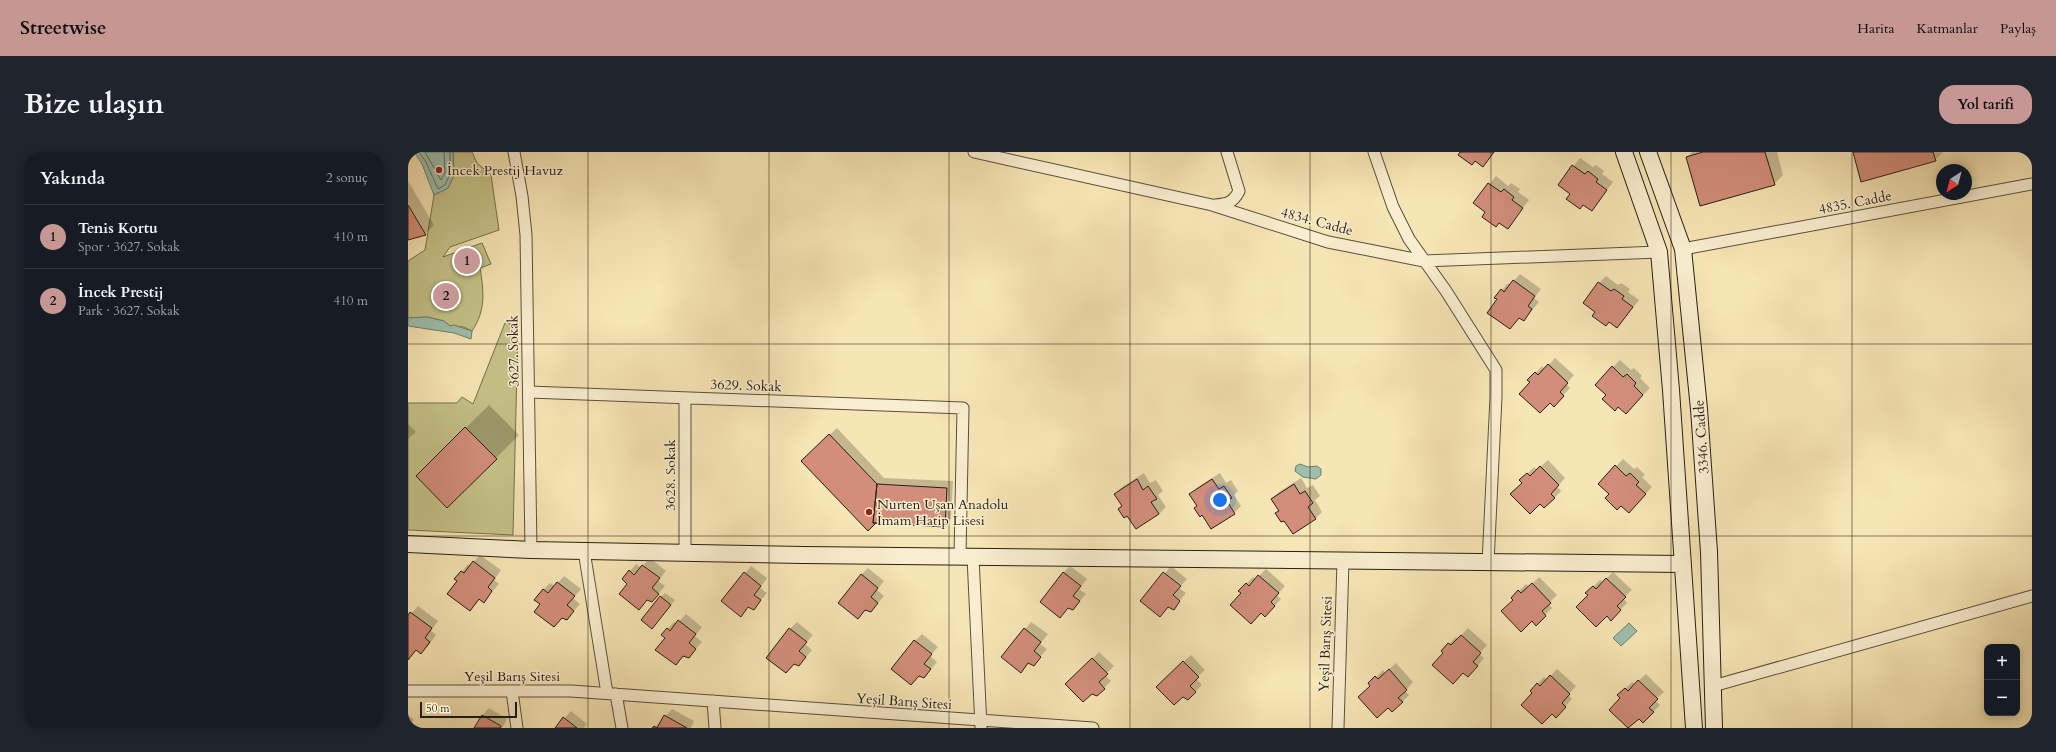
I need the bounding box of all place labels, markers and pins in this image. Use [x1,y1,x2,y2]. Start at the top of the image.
place label: İncek Prestij Havuz [447,161,564,180]
marker: İncek Prestij Havuz [434,165,444,175]
pin: 1 [454,246,480,276]
pin: 2 [433,281,459,311]
place label: Nurten Uşan Anadolu İmam Hatip Lisesi [877,495,1009,530]
marker: Nurten Uşan Anadolu İmam Hatip Lisesi [864,507,874,517]

